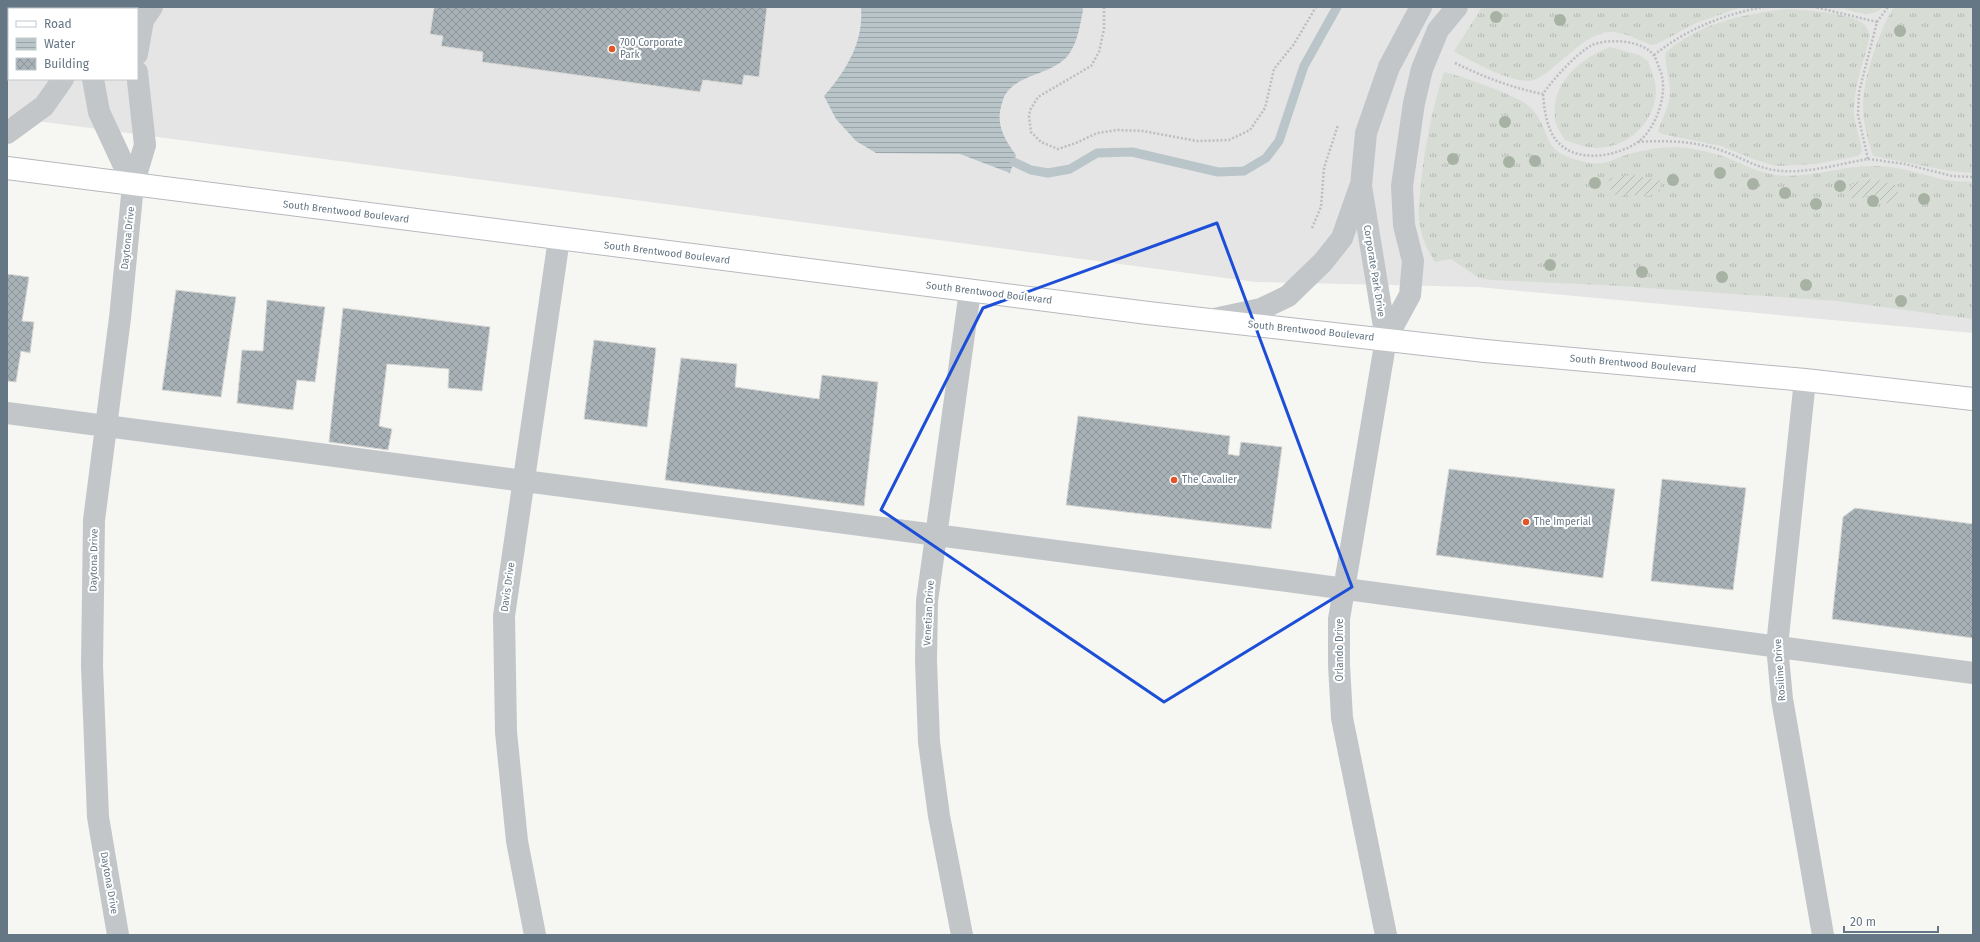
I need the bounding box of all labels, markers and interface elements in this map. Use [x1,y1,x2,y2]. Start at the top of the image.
legend [8,8,138,80]
text: Road [44,17,72,31]
text: Water [44,37,76,51]
place label: 700 Corporate Park [620,37,683,61]
marker: 700 Corporate Park [607,44,617,54]
text: Building [44,57,90,71]
street label: South Brentwood Boulevard [282,198,410,226]
street label: Daytona Drive [119,206,137,270]
street label: Corporate Park Drive [1361,224,1387,318]
street label: South Brentwood Boulevard [603,239,731,267]
street label: South Brentwood Boulevard [925,279,1053,307]
street label: South Brentwood Boulevard [1247,318,1375,344]
street label: South Brentwood Boulevard [1569,352,1697,376]
place label: The Cavalier [1182,474,1237,486]
marker: The Cavalier [1169,475,1179,485]
place label: The Imperial [1534,516,1591,528]
marker: The Imperial [1521,517,1531,527]
street label: Daytona Drive [87,528,101,592]
street label: Davis Drive [499,561,517,613]
street label: Venetian Drive [921,580,937,646]
street label: Orlando Drive [1334,619,1346,681]
street label: Rosiline Drive [1772,638,1788,702]
street label: Daytona Drive [98,851,120,915]
scale bar [1844,908,1938,934]
text: 20 m [1850,915,1876,929]

